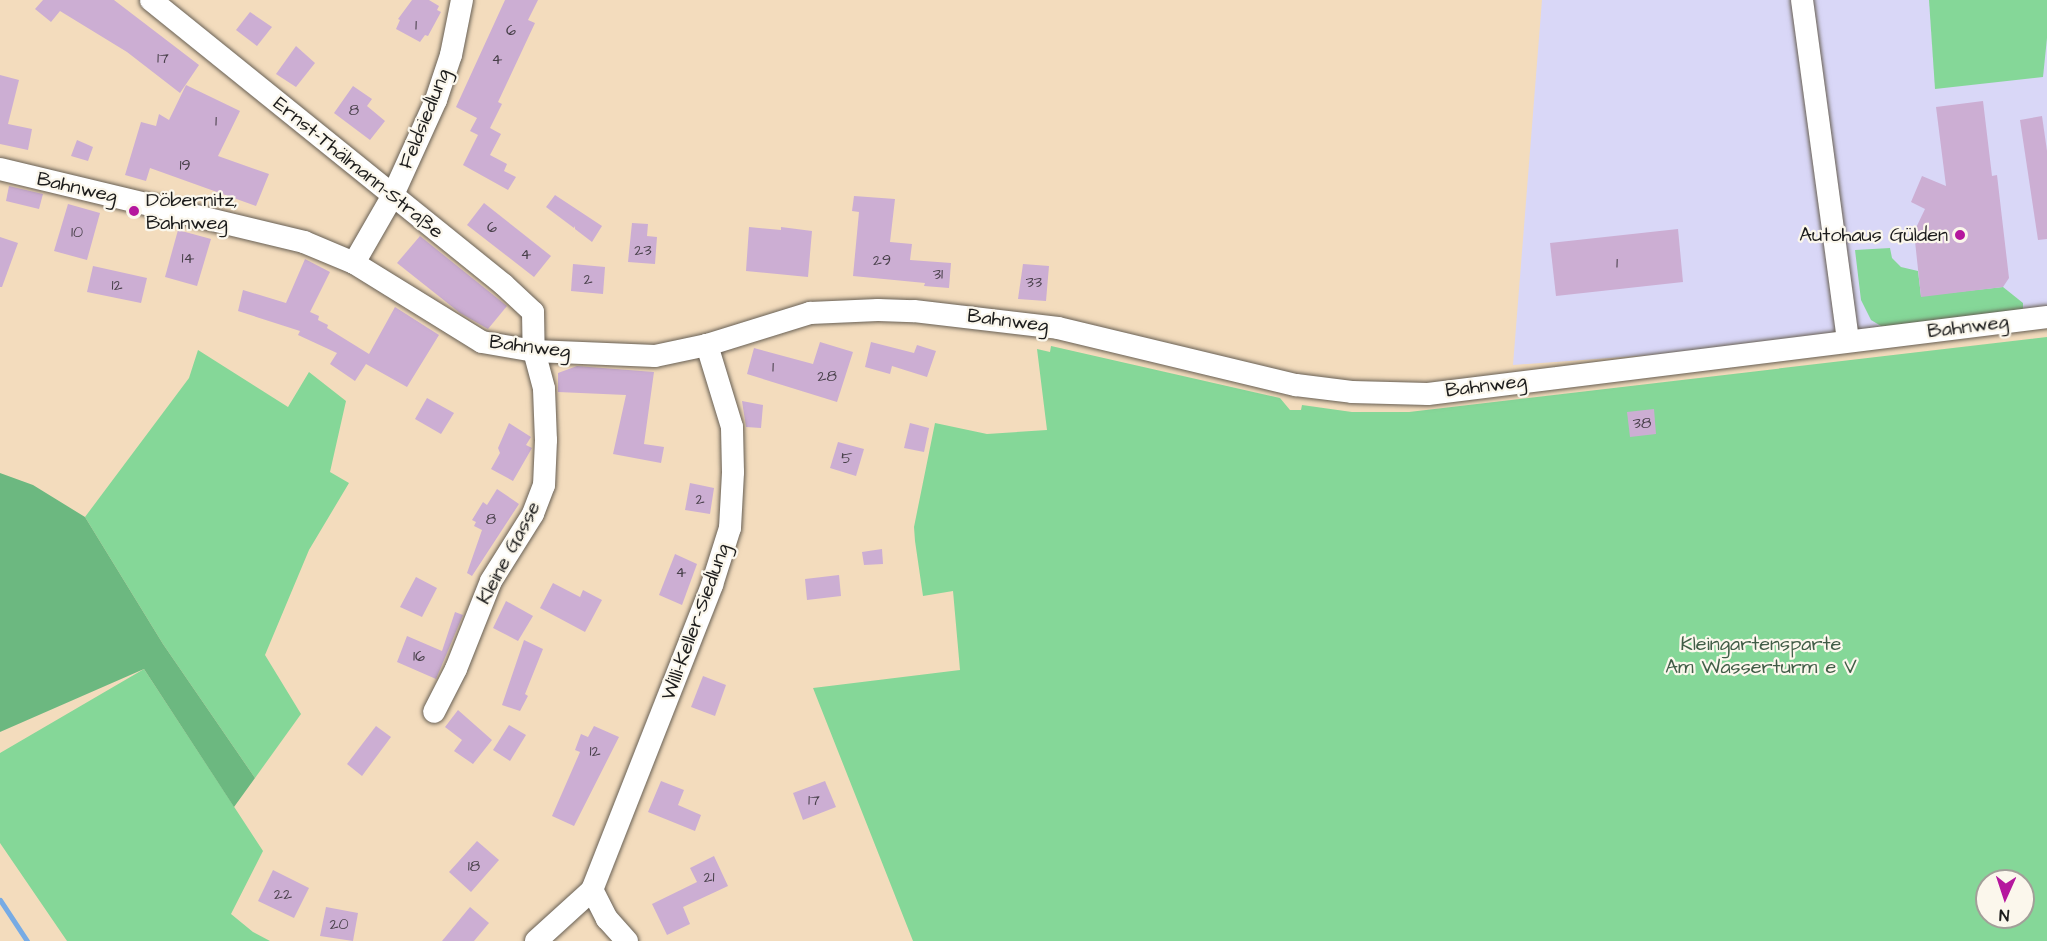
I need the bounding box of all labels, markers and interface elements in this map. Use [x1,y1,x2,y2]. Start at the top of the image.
house number: 1 [415,15,417,35]
house number: 6 [506,20,516,40]
house number: 17 [157,48,169,68]
house number: 4 [492,49,502,69]
street label: Feldsiedlung [394,65,456,173]
street label: Ernst-Thälmann-Straße [268,92,448,244]
house number: 8 [349,100,359,120]
house number: 1 [215,111,217,131]
house number: 19 [179,155,191,175]
street label: Bahnweg [35,167,119,209]
place label: Döbernitz, Bahnweg [146,188,238,235]
marker: Döbernitz, Bahnweg [127,204,141,218]
house number: 6 [487,217,497,237]
house number: 10 [71,222,83,242]
place label: Autohaus Gülden [1799,223,1948,247]
marker: Autohaus Gülden [1953,228,1967,242]
house number: 23 [634,240,652,260]
house number: 4 [521,244,531,264]
house number: 14 [182,248,194,268]
house number: 29 [873,250,891,270]
house number: 1 [1616,253,1618,273]
house number: 31 [933,264,943,284]
house number: 2 [583,269,593,289]
house number: 33 [1026,272,1042,292]
house number: 12 [111,275,123,295]
street label: Bahnweg [966,304,1050,338]
street label: Bahnweg [1926,310,2010,344]
street label: Bahnweg [488,330,572,364]
house number: 1 [772,357,774,377]
house number: 28 [817,366,837,386]
street label: Bahnweg [1444,369,1528,403]
house number: 38 [1633,413,1651,433]
house number: 5 [841,448,853,468]
house number: 2 [695,489,705,509]
street label: Kleine Gasse [472,498,546,608]
house number: 8 [486,509,496,529]
street label: Willi-Keller-Siedlung [656,540,736,704]
house number: 4 [676,562,686,582]
park label: Kleingartensparte Am Wasserturm e V [1665,633,1857,680]
house number: 16 [413,646,425,666]
house number: 12 [589,741,601,761]
house number: 17 [808,790,820,810]
house number: 18 [468,856,480,876]
house number: 21 [703,867,715,887]
north arrow [1975,869,2035,929]
house number: 22 [274,884,292,904]
text: N [1999,904,2010,926]
house number: 20 [329,914,349,934]

